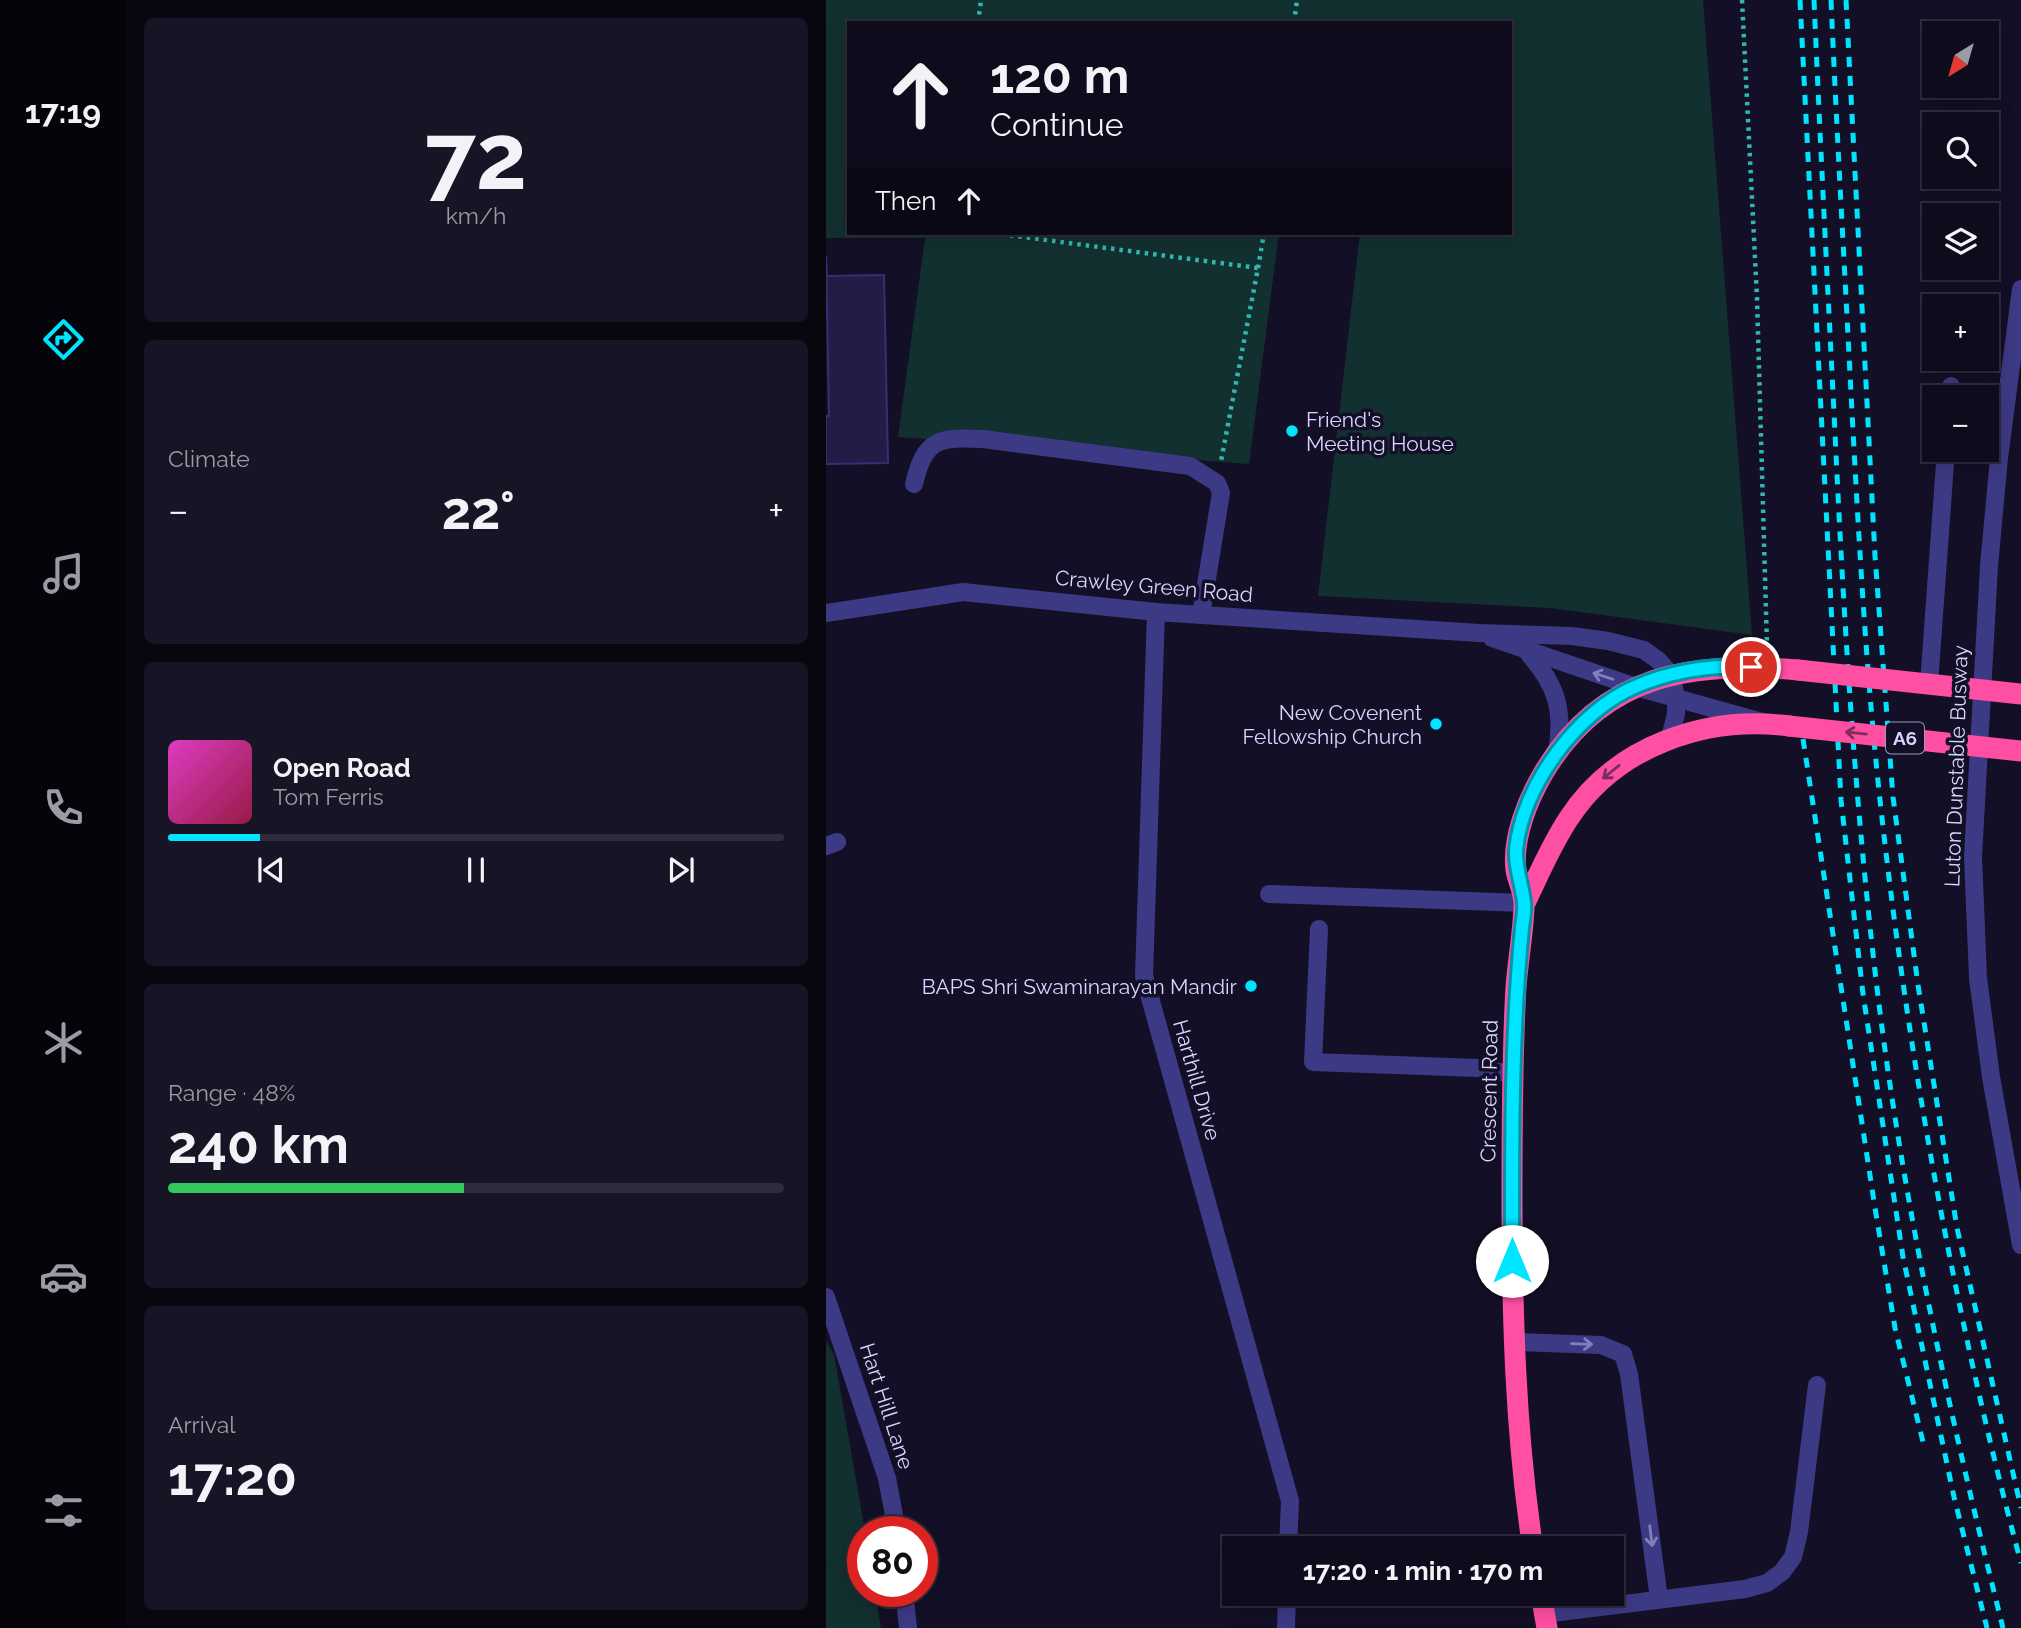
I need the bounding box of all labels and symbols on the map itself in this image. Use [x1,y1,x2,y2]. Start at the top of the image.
north arrow [1922,21,1998,98]
place label: Friend's Meeting House [1306,407,1454,456]
marker: Friend's Meeting House [1284,423,1300,439]
street label: Crawley Green Road [1054,565,1254,607]
pin [1721,637,1781,697]
street label: Luton Dunstable Busway [1939,645,1973,887]
one-way arrow [1592,669,1614,681]
place label: New Covenent Fellowship Church [1242,700,1422,749]
marker: New Covenent Fellowship Church [1428,716,1444,732]
road number: A6 [1886,722,1924,754]
one-way arrow [1845,726,1868,739]
one-way arrow [1603,765,1621,780]
place label: BAPS Shri Swaminarayan Mandir [922,974,1238,999]
marker: BAPS Shri Swaminarayan Mandir [1243,978,1259,994]
street label: Harthill Drive [1168,1017,1226,1143]
street label: Crescent Road [1475,1020,1503,1162]
position arrow [1475,1224,1549,1298]
one-way arrow [1570,1337,1593,1351]
street label: Hart Hill Lane [855,1340,919,1472]
speed limit sign: 80 [847,1516,938,1607]
one-way arrow [1644,1524,1657,1547]

